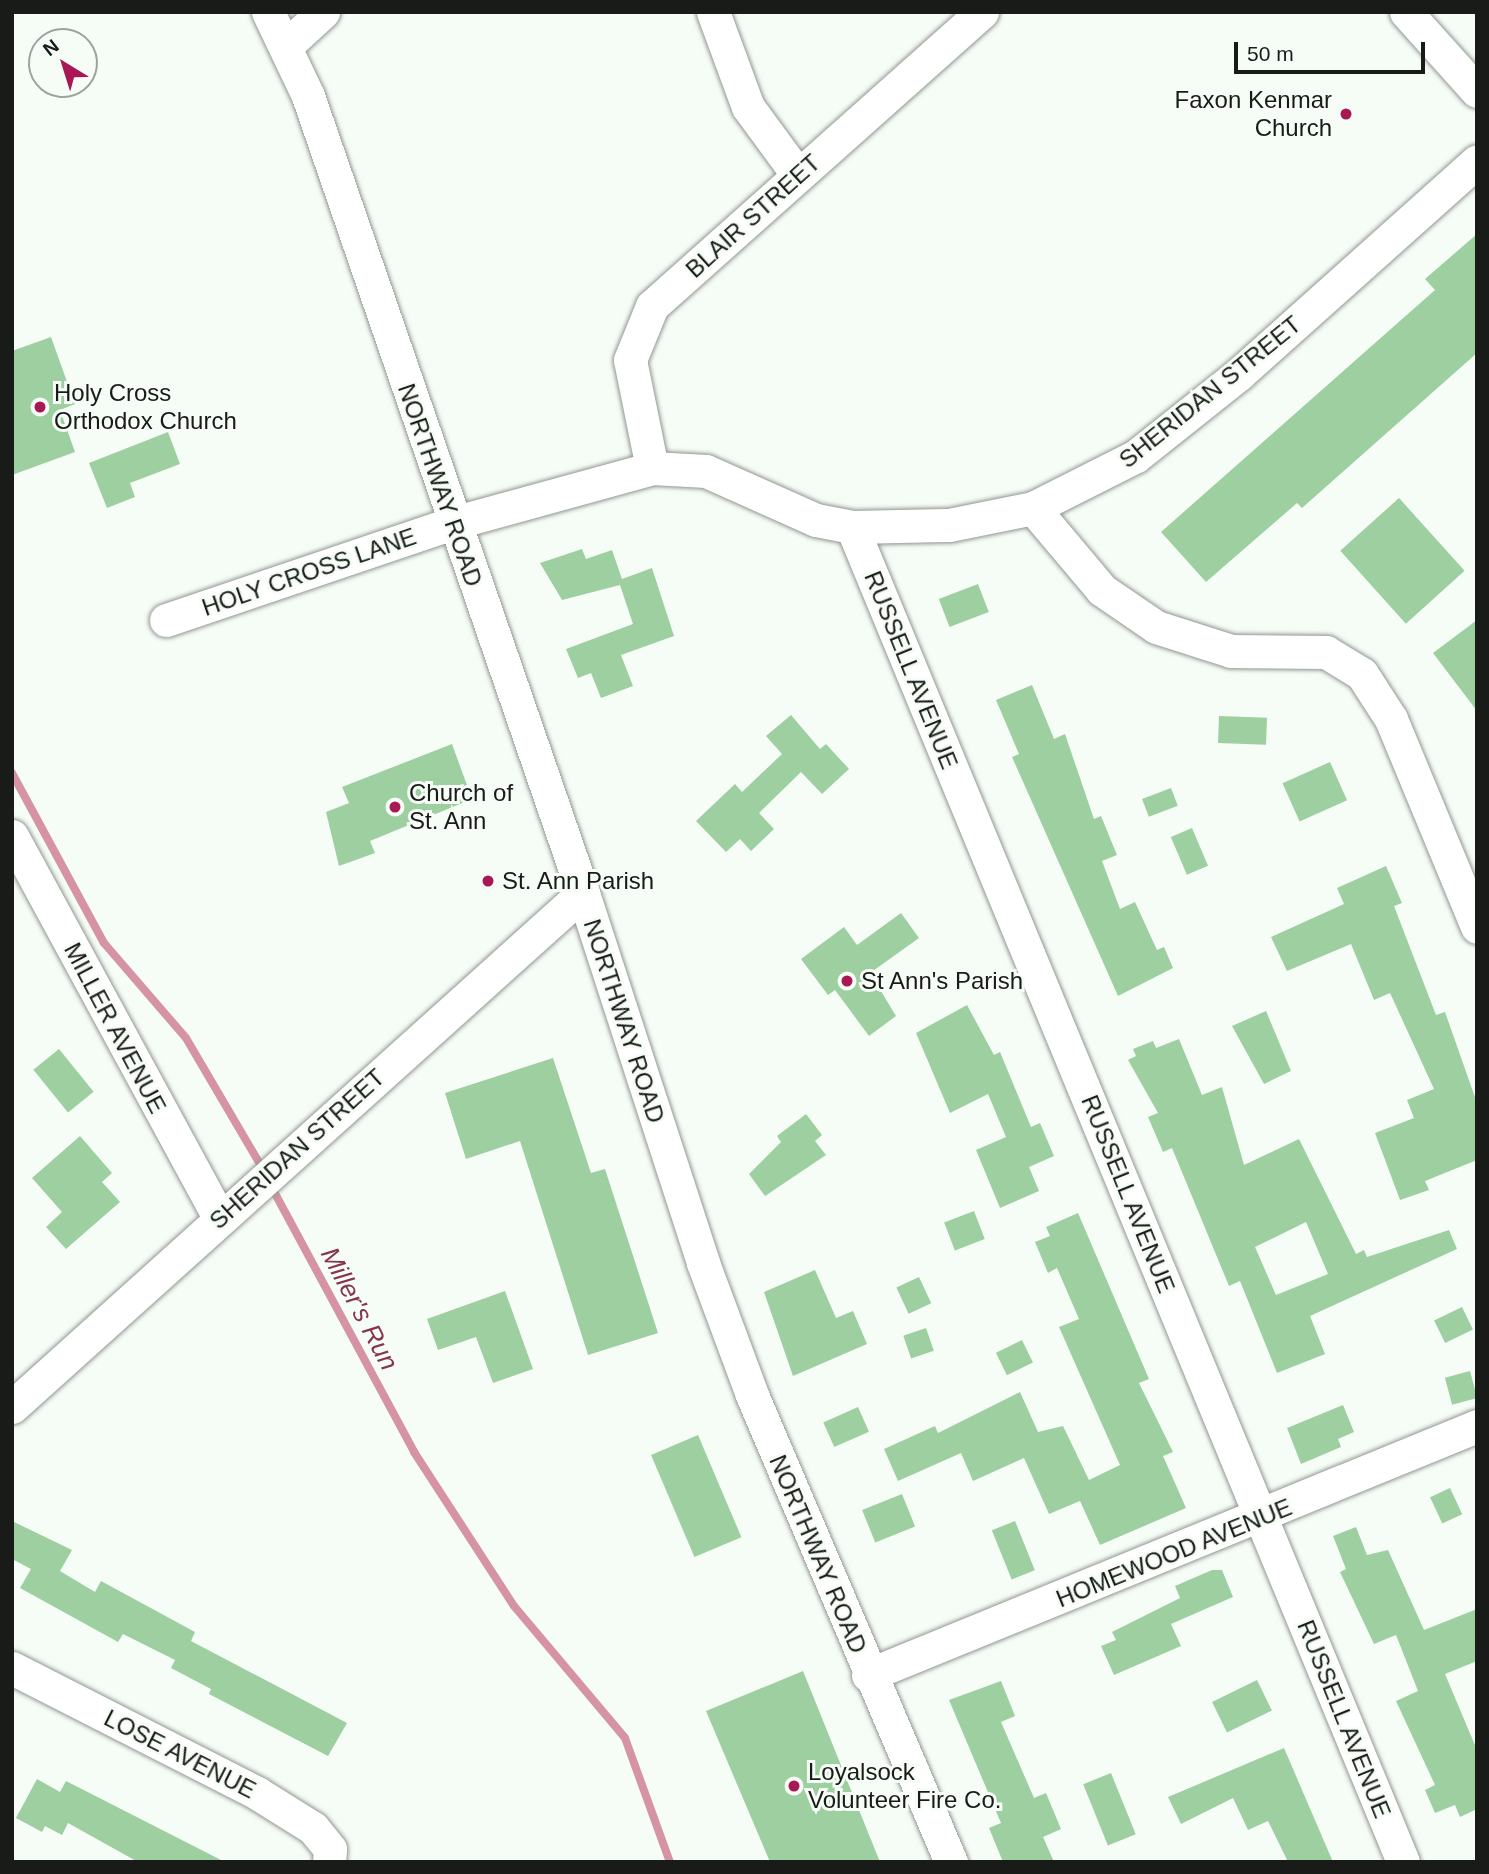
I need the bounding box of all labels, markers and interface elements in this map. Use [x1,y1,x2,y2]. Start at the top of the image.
north arrow [28,28,98,98]
scale bar [1237,28,1428,72]
text: N [39,35,63,60]
text: 50 m [1247,42,1294,65]
place label: Faxon Kenmar Church [1175,86,1332,142]
marker: Faxon Kenmar Church [1338,106,1354,122]
street label: BLAIR STREET [680,148,826,284]
street label: SHERIDAN STREET [1113,310,1307,474]
place label: Holy Cross Orthodox Church [54,379,237,435]
street label: NORTHWAY ROAD [392,380,488,590]
marker: Holy Cross Orthodox Church [32,399,48,415]
street label: HOLY CROSS LANE [198,522,420,622]
street label: RUSSELL AVENUE [858,566,964,774]
place label: Church of St. Ann [409,779,513,835]
marker: Church of St. Ann [387,799,403,815]
place label: St. Ann Parish [502,867,655,895]
marker: St. Ann Parish [480,873,496,889]
street label: NORTHWAY ROAD [577,915,671,1127]
street label: MILLER AVENUE [58,937,172,1119]
place label: St Ann's Parish [861,967,1024,995]
marker: St Ann's Parish [839,973,855,989]
street label: SHERIDAN STREET [204,1063,390,1235]
street label: RUSSELL AVENUE [1075,1090,1181,1298]
water label: Miller's Run [314,1242,404,1376]
street label: NORTHWAY ROAD [763,1450,873,1658]
street label: HOMEWOOD AVENUE [1051,1492,1297,1614]
street label: RUSSELL AVENUE [1291,1615,1397,1823]
street label: LOSE AVENUE [99,1703,261,1805]
place label: Loyalsock Volunteer Fire Co. [808,1758,1001,1814]
marker: Loyalsock Volunteer Fire Co. [786,1778,802,1794]

